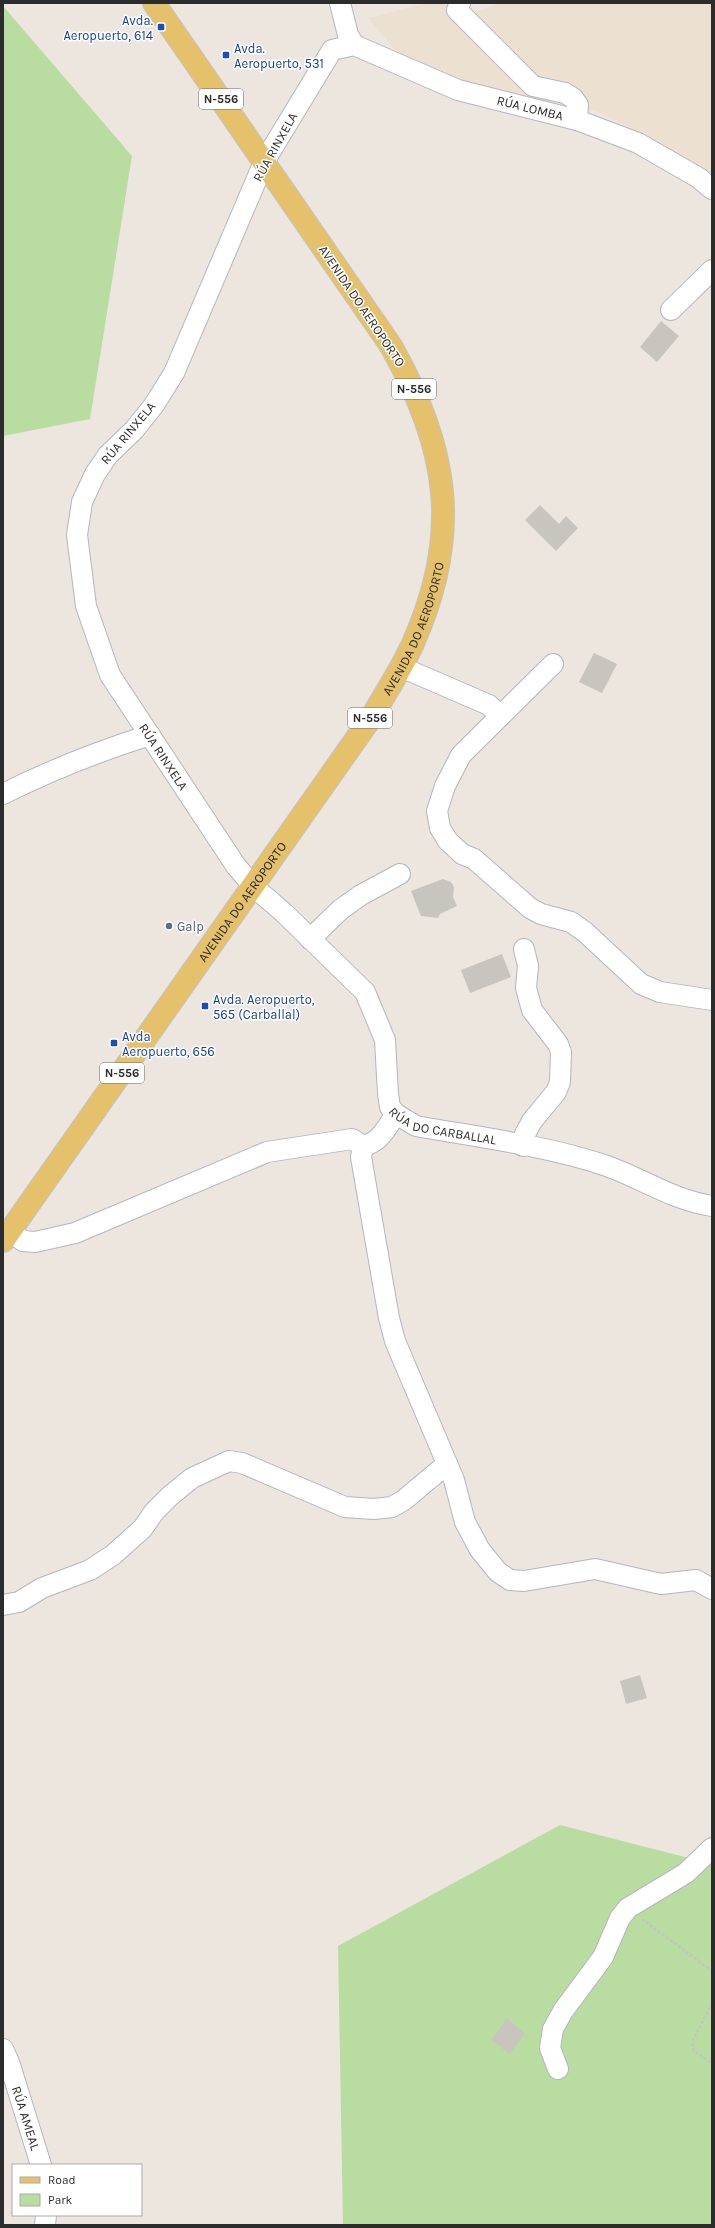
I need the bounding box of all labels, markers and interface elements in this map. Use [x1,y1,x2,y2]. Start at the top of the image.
place label: Avda. Aeropuerto, 614 [63,13,153,43]
marker: Avda. Aeropuerto, 614 [156,22,166,32]
place label: Avda. Aeropuerto, 531 [234,41,324,71]
marker: Avda. Aeropuerto, 531 [221,50,231,60]
road number: N-556 [199,89,243,109]
street label: RÚA LOMBA [495,91,566,124]
street label: RÚA RINXELA [248,108,300,184]
street label: AVENIDA DO AEROPORTO [316,243,408,369]
road number: N-556 [392,379,436,399]
street label: RÚA RINXELA [96,397,159,467]
street label: AVENIDA DO AEROPORTO [379,561,446,698]
road number: N-556 [348,708,392,728]
street label: RÚA RINXELA [136,720,191,793]
street label: AVENIDA DO AEROPORTO [194,839,289,964]
place label: Galp [177,919,204,934]
marker: Galp [164,921,174,931]
place label: Avda. Aeropuerto, 565 (Carballal) [213,992,315,1022]
marker: Avda. Aeropuerto, 565 (Carballal) [200,1001,210,1011]
place label: Avda Aeropuerto, 656 [122,1029,215,1059]
marker: Avda Aeropuerto, 656 [109,1038,119,1048]
road number: N-556 [100,1063,144,1083]
street label: RÚA DO CARBALLAL [386,1104,498,1147]
street label: RÚA AMEAL [9,2084,43,2152]
legend [12,2164,142,2216]
text: Road [48,2173,76,2187]
text: Park [48,2193,73,2207]

